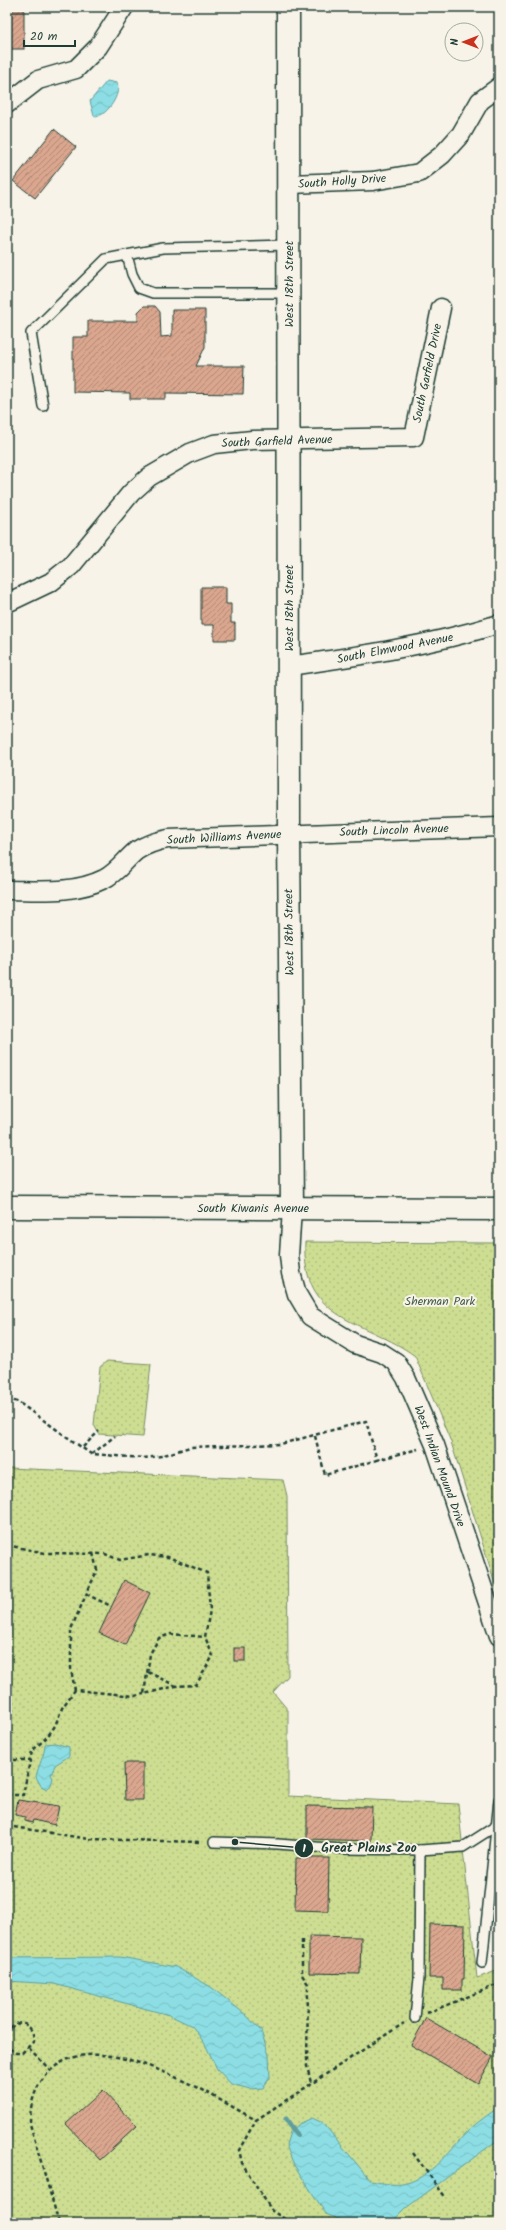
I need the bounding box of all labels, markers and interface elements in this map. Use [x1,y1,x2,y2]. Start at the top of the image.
scale bar [24,22,75,48]
north arrow [444,22,484,62]
text: 20 m [30,27,58,46]
text: N [446,38,464,45]
street label: South Holly Drive [297,169,387,194]
street label: West 18th Street [280,240,299,327]
street label: South Garfield Drive [408,321,447,424]
street label: South Garfield Avenue [221,430,334,453]
street label: West 18th Street [280,564,299,651]
street label: South Elmwood Avenue [335,628,455,669]
street label: South Lincoln Avenue [339,819,450,842]
street label: South Williams Avenue [166,825,282,850]
street label: West 18th Street [279,888,300,975]
street label: South Kiwanis Avenue [197,1199,309,1218]
park label: Sherman Park [405,1292,476,1311]
street label: West Indian Mound Drive [409,1403,471,1530]
callout: Great Plains Zoo [294,1835,425,1860]
text: Great Plains Zoo [321,1838,417,1859]
text: 1 [302,1839,306,1858]

